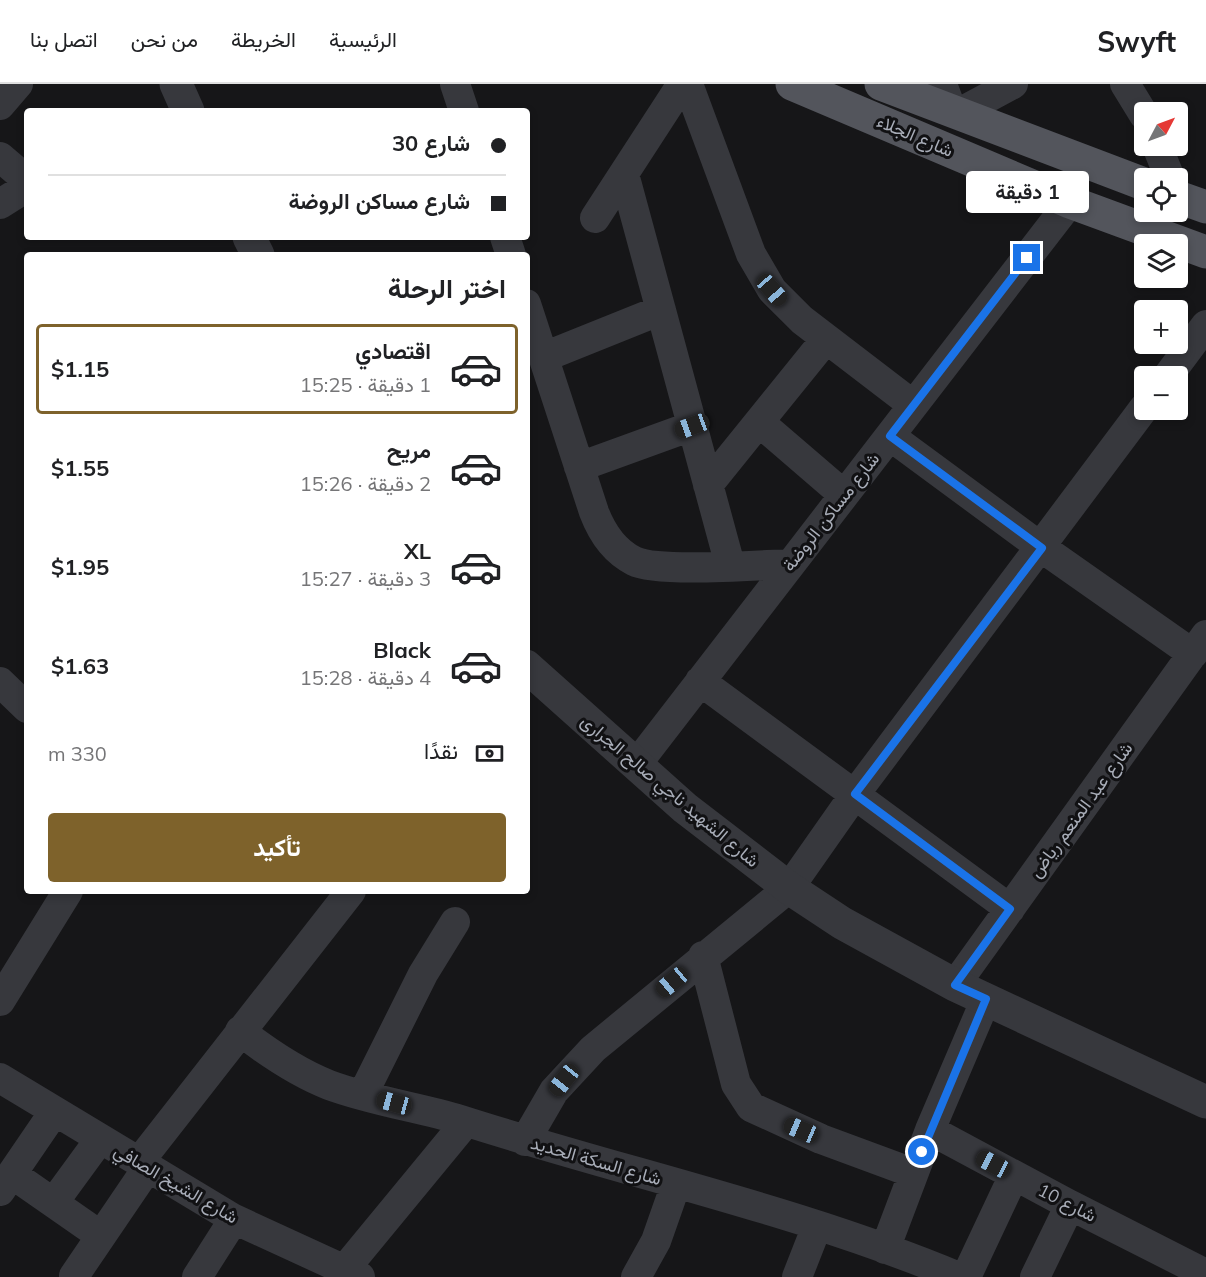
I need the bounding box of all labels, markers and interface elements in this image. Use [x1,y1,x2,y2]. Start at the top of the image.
text: Swyft [1097,24,1176,59]
text: اتصل بنا [30,26,98,52]
text: من نحن [131,26,198,52]
text: الخريطة [231,26,296,52]
text: الرئيسية [329,26,397,52]
north arrow [1134,102,1188,156]
map controls [1134,102,1188,420]
street label: شارع الجلاء [873,109,957,163]
text: شارع 30 [392,129,470,157]
button: locate [1134,168,1188,222]
callout: 1 دقيقة [966,171,1088,213]
text: 1 دقيقة [995,179,1060,204]
text: شارع مساكن الروضة [288,187,470,215]
button: layers [1134,234,1188,288]
route end [1013,244,1040,271]
text: اختر الرحلة [388,271,506,305]
car [753,271,791,309]
button: + [1134,300,1188,354]
text: اقتصادي [355,337,431,365]
icon: car [449,342,503,396]
text: $1.15 [51,355,109,383]
button: − [1134,366,1188,420]
text: 1 دقيقة · 15:25 [300,372,431,397]
car [672,411,712,441]
text: مريح [387,436,431,464]
icon: car [449,441,503,495]
street label: شارع مساكن الروضة [777,448,885,576]
text: $1.55 [51,454,109,482]
text: 2 دقيقة · 15:26 [300,471,431,496]
text: XL [404,537,431,565]
icon: car [449,540,503,594]
text: $1.95 [51,553,109,581]
text: 3 دقيقة · 15:27 [300,566,431,591]
text: Black [373,636,431,664]
icon: car [449,639,503,693]
text: $1.63 [51,652,109,680]
text: 4 دقيقة · 15:28 [300,665,431,690]
street label: شارع الشهيد ناجي صالح الجرارى [574,709,764,875]
text: نقدًا [424,737,458,765]
icon: cash [473,737,506,770]
street label: شارع عبد المنعم رياض [1024,737,1138,883]
text: 330 m [48,741,107,766]
button: تأكيد [48,813,506,882]
car [652,964,692,1000]
car [546,1060,582,1100]
car [374,1090,414,1116]
car [781,1115,821,1145]
street label: شارع السكة الحديد [528,1131,664,1191]
route start [908,1138,935,1165]
street label: شارع الشيخ الصافي [108,1139,242,1232]
car [973,1148,1013,1180]
street label: شارع 10 [1034,1178,1100,1228]

